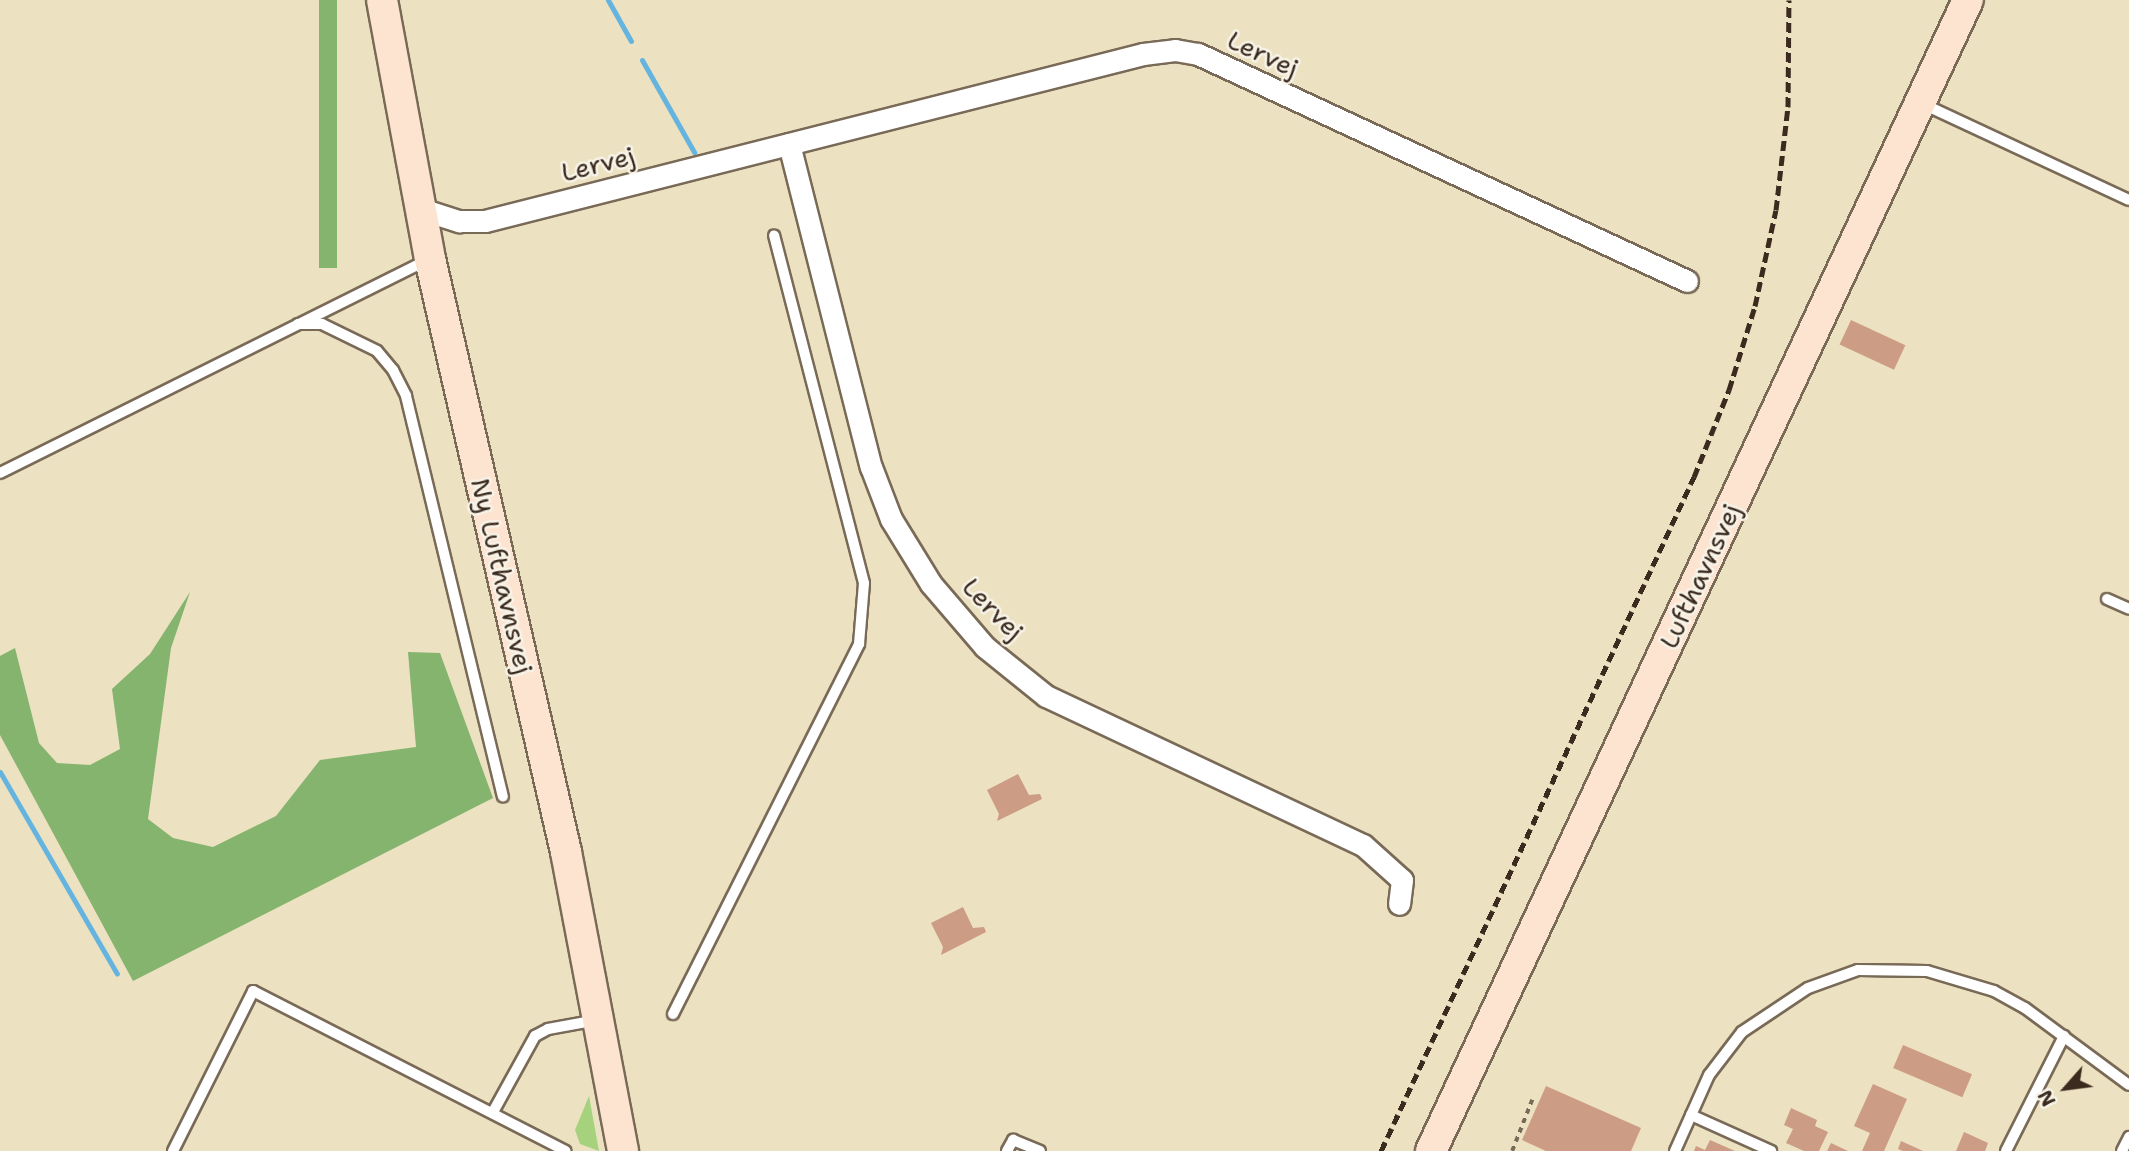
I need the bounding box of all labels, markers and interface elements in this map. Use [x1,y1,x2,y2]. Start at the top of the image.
street label: Lervej [1222,24,1304,84]
street label: Lervej [558,140,638,188]
street label: Ny Lufthavnsvej [464,475,540,677]
street label: Lufthavnsvej [1653,499,1747,653]
street label: Lervej [956,571,1030,647]
north arrow [2031,1053,2101,1123]
text: N [2032,1086,2062,1111]

